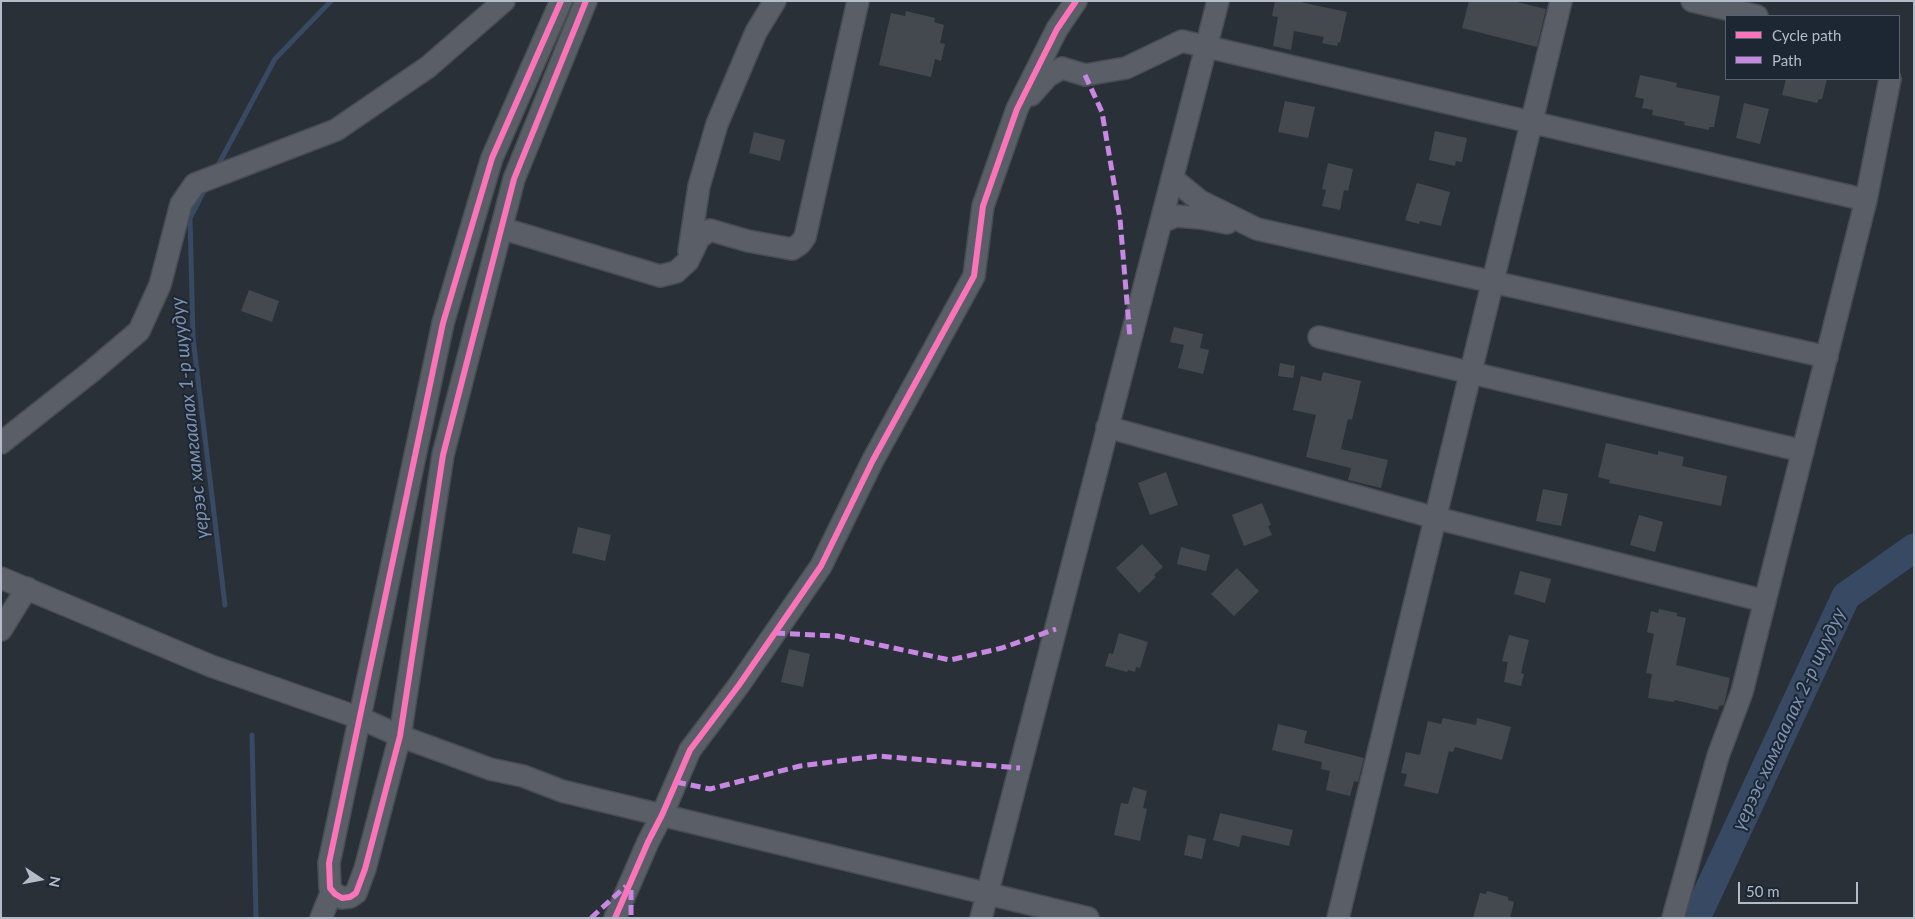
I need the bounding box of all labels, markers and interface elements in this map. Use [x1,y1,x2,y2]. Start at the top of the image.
legend [1725,15,1900,80]
text: Cycle path [1772,26,1841,44]
text: Path [1772,51,1802,69]
water label: үерээс хамгаалах 1-р шуудуу [166,296,214,540]
water label: үерээс хамгаалах 2-р шуудуу [1727,604,1851,834]
north arrow [15,854,65,904]
scale bar [1740,872,1860,904]
text: N [46,875,65,889]
text: 50 m [1746,882,1780,900]

